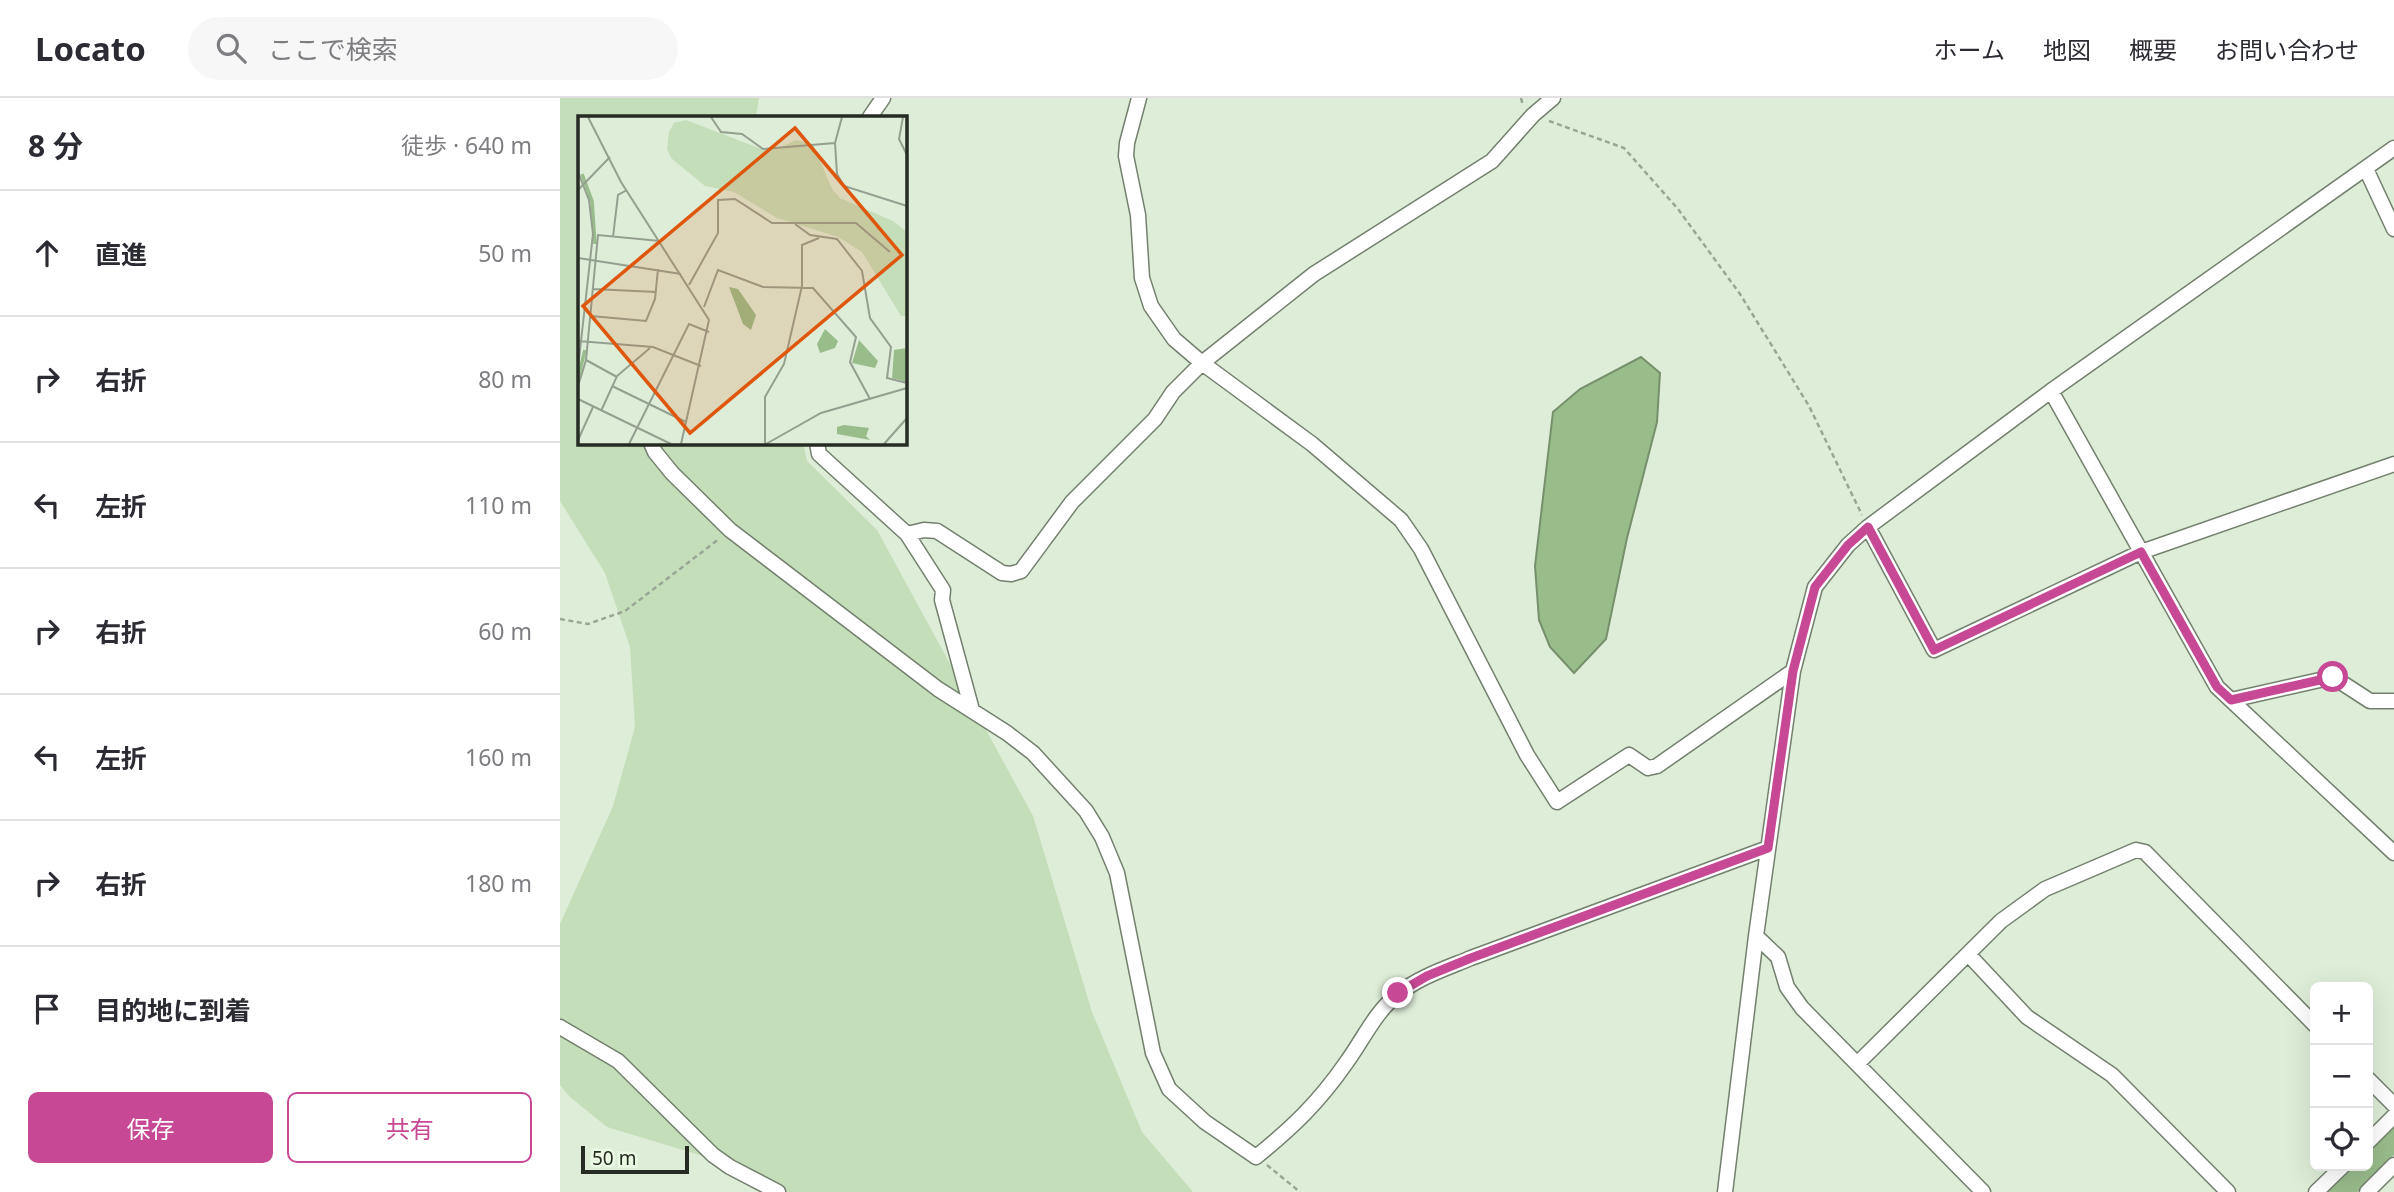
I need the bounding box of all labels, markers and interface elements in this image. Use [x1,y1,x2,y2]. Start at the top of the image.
search box [188,17,678,80]
text: Locato [35,26,146,71]
icon: search [212,29,250,67]
text: ここで検索 [268,31,398,67]
text: ホーム [1934,33,2005,66]
text: 地図 [2043,33,2091,66]
text: 概要 [2129,33,2177,66]
text: お問い合わせ [2215,33,2359,66]
inset map [578,116,906,444]
text: 8 分 [28,125,83,166]
text: 徒歩 · 640 m [401,129,532,161]
icon: ahead [28,234,66,272]
text: 直進 [95,236,147,272]
text: 50 m [478,237,532,269]
icon: right [28,360,66,398]
text: 右折 [95,362,147,398]
text: 80 m [478,363,532,395]
icon: left [28,486,66,524]
text: 左折 [95,488,147,524]
text: 110 m [465,489,532,521]
icon: right [28,612,66,650]
text: 右折 [95,614,147,650]
text: 60 m [478,615,532,647]
route start [2317,661,2348,692]
icon: left [28,738,66,776]
text: 左折 [95,740,147,776]
text: 160 m [465,741,532,773]
icon: right [28,864,66,902]
text: 右折 [95,866,147,902]
text: 180 m [465,867,532,899]
route end [1382,977,1413,1008]
map controls [2310,982,2373,1171]
button: + [2310,982,2373,1045]
icon: arrive [28,990,66,1028]
text: 目的地に到着 [95,992,251,1028]
button: − [2310,1045,2373,1108]
button: 保存 [28,1092,273,1163]
button: 共有 [287,1092,532,1163]
button: locate [2310,1108,2373,1171]
scale bar [581,1143,690,1175]
text: 50 m [592,1145,636,1171]

